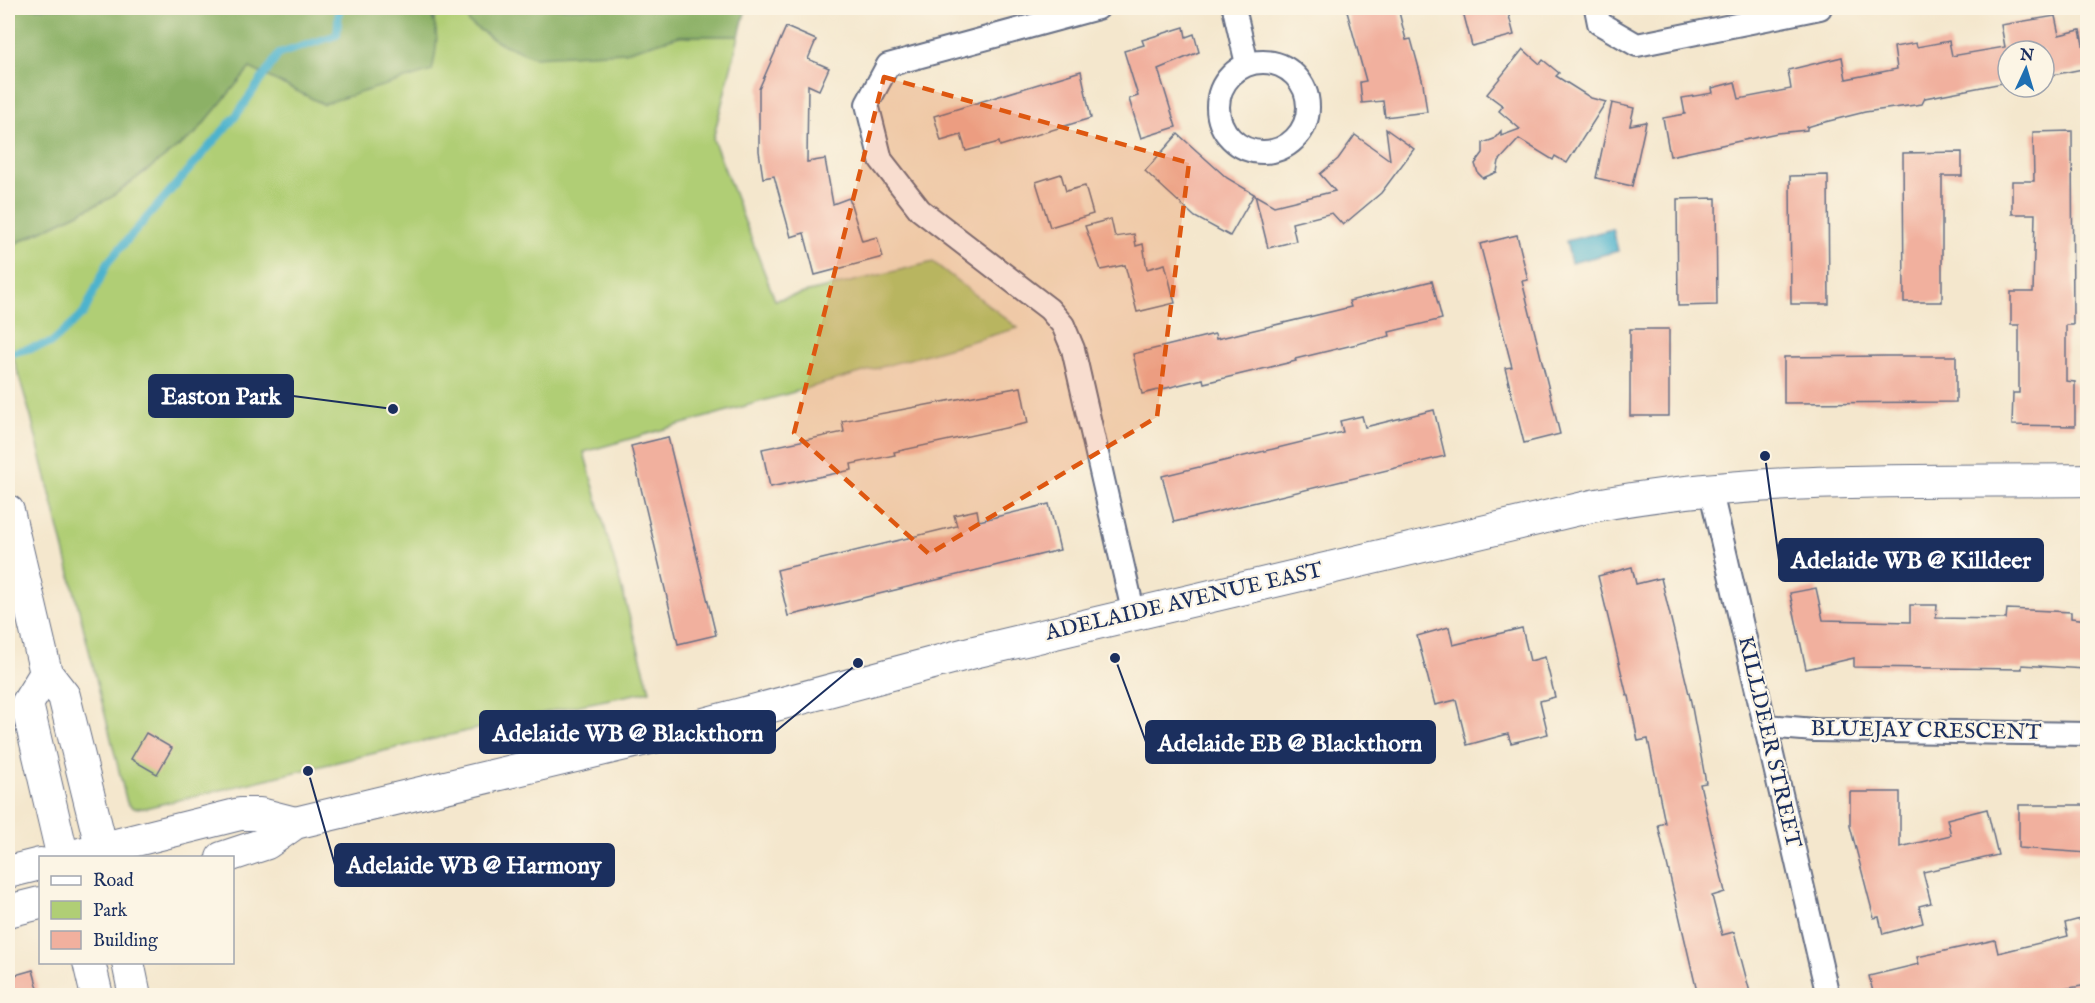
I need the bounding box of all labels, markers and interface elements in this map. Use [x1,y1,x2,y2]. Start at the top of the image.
north arrow [1996,39,2056,99]
text: N [2018,46,2035,67]
callout: Easton Park [149,375,293,417]
text: Easton Park [161,382,282,413]
callout: Adelaide WB @ Killdeer [1779,539,2043,581]
text: Adelaide WB @ Killdeer [1790,546,2031,577]
street label: ADELAIDE AVENUE EAST [1042,556,1325,648]
street label: KILLDEER STREET [1731,633,1807,851]
callout: Adelaide WB @ Blackthorn [480,711,775,753]
street label: BLUEJAY CRESCENT [1810,715,2042,747]
text: Adelaide WB @ Blackthorn [492,719,764,750]
callout: Adelaide EB @ Blackthorn [1146,721,1435,763]
text: Adelaide EB @ Blackthorn [1157,729,1423,760]
callout: Adelaide WB @ Harmony [335,844,614,886]
text: Adelaide WB @ Harmony [345,851,603,882]
legend [39,856,234,964]
text: Road [93,870,134,893]
text: Park [93,900,128,923]
text: Building [93,930,158,953]

